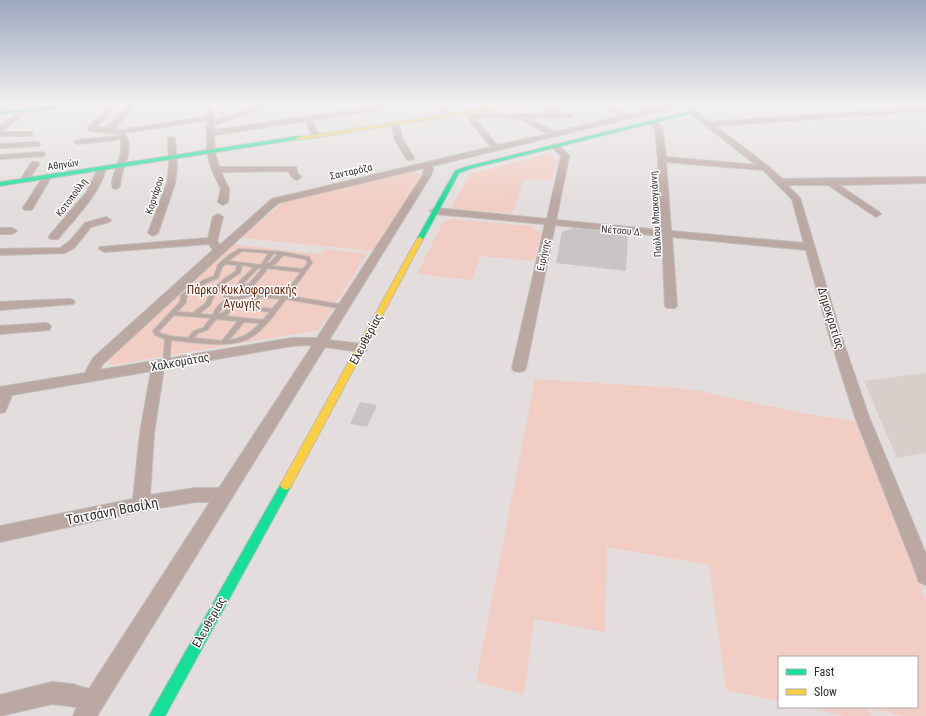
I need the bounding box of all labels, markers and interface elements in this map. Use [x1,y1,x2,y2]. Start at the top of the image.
street label: Αθηνών [47,157,80,172]
street label: Σανταρόζα [329,161,374,183]
street label: Παύλου Μπακογιάννη [648,171,663,257]
street label: Κορνάρου [143,175,166,216]
street label: Κοτοπούλη [54,176,89,218]
street label: Νέτσου Δ. [601,223,643,238]
street label: Ειρήνης [535,238,553,272]
park label: Πάρκο Κυκλοφοριακής Αγωγής [187,283,298,311]
street label: Δημοκρατίας [815,285,847,351]
street label: Ελευθερίας [347,311,385,367]
street label: Χαλκομάτας [150,350,211,374]
street label: Τσιτσάνη Βασίλη [65,494,159,528]
street label: Ελευθερίας [189,594,229,650]
legend [778,656,918,708]
text: Fast [814,665,835,679]
text: Slow [814,685,837,699]

